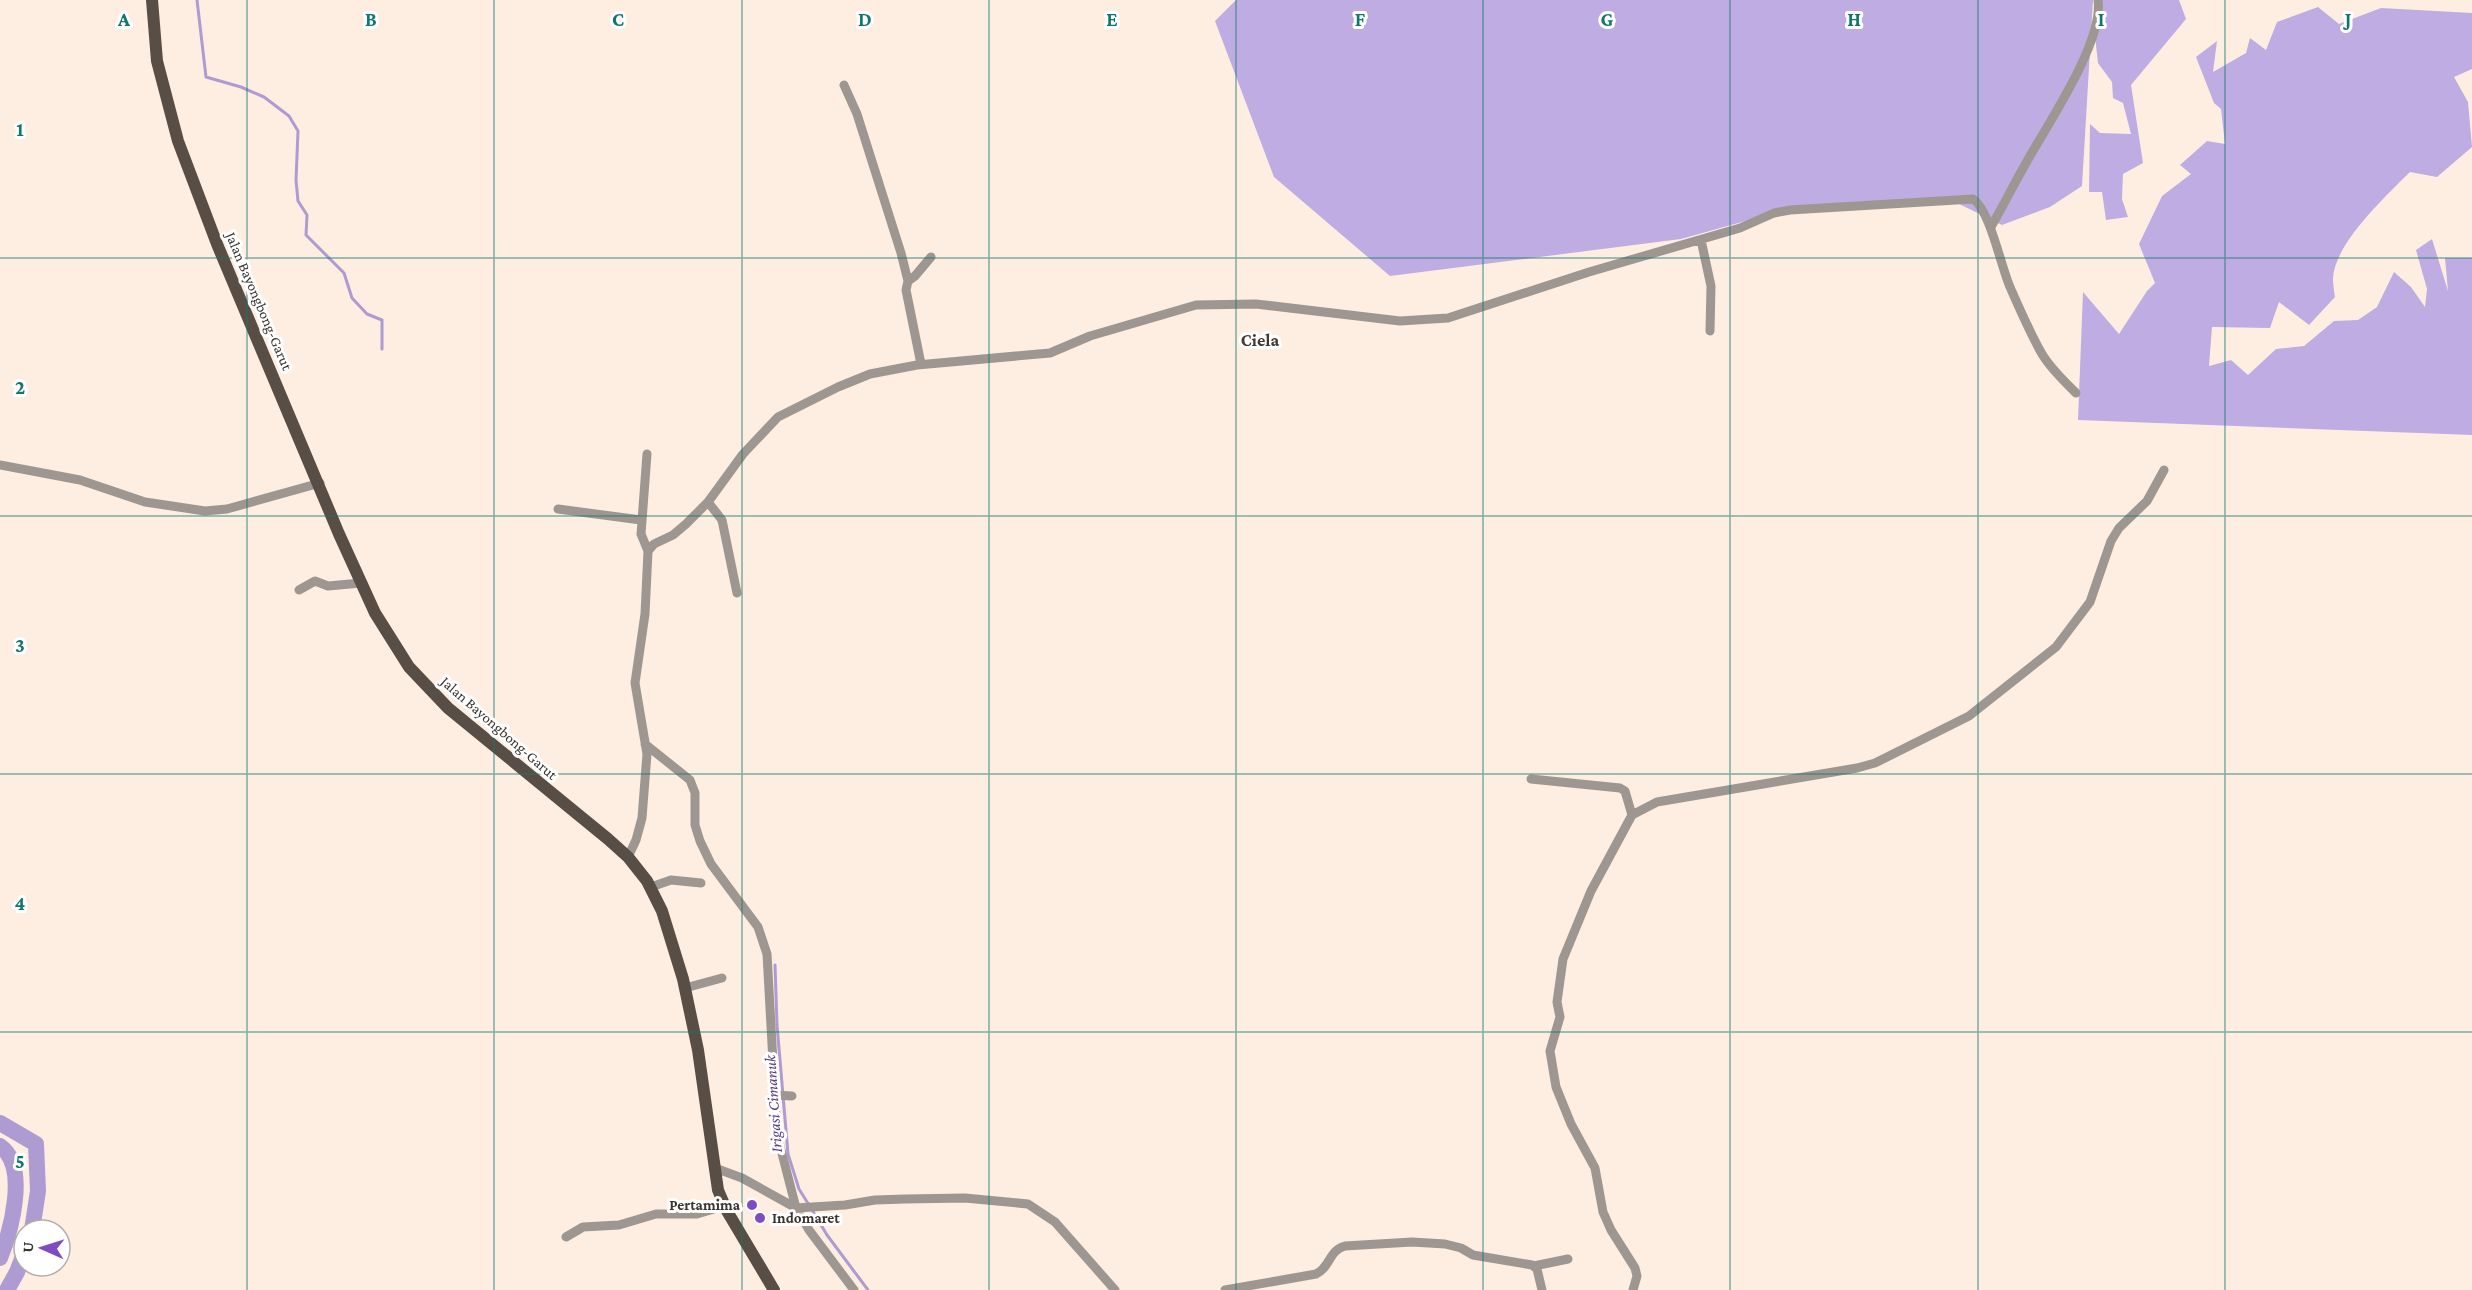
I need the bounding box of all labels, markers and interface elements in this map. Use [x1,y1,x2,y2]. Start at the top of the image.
text: A [117,8,131,30]
text: B [365,8,377,30]
text: C [612,8,624,30]
text: D [858,8,872,30]
text: E [1106,8,1118,30]
text: F [1355,8,1366,30]
text: G [1601,8,1614,30]
text: H [1847,8,1861,30]
text: I [2098,8,2105,30]
text: J [2343,8,2352,30]
text: 1 [16,118,24,140]
street label: Jalan Bayongbong-Garut [221,228,296,374]
district label: Ciela [1241,330,1279,350]
text: 2 [15,376,25,398]
text: 3 [15,634,25,656]
street label: Jalan Bayongbong-Garut [436,672,561,784]
text: 4 [15,892,26,914]
water label: Irigasi Cimanuk [761,1054,786,1153]
text: 5 [15,1150,25,1172]
place label: Pertamima [669,1197,741,1213]
marker: Pertamima [745,1198,759,1212]
place label: Indomaret [772,1210,840,1226]
marker: Indomaret [753,1211,767,1225]
north arrow [12,1218,72,1278]
text: U [19,1241,36,1253]

